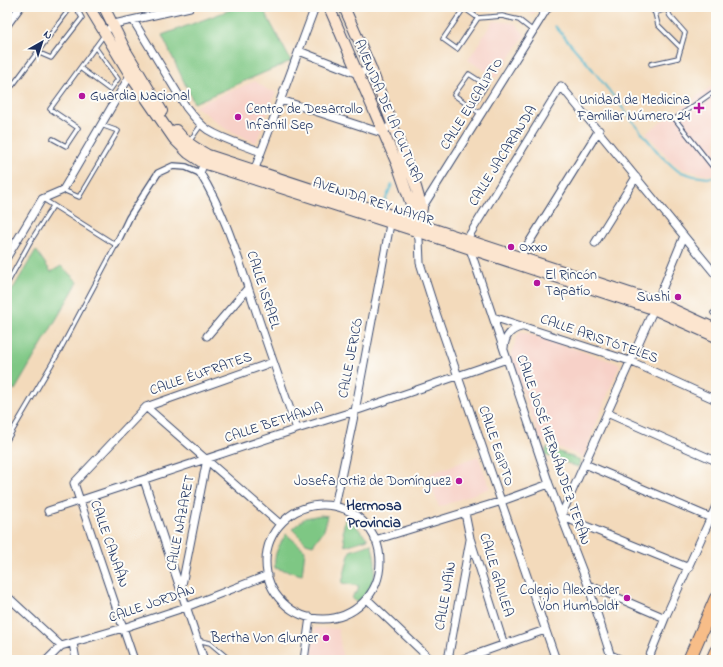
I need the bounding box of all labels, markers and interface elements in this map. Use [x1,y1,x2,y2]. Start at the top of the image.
north arrow [22,22,62,62]
text: N [40,26,56,44]
street label: AVENIDA DE LA CULTURA [348,36,428,186]
street label: CALLE EUCALIPTO [435,54,509,154]
place label: Guardia Nacional [90,86,190,107]
place label: Unidad de Medicina Familiar Número 24 [576,90,690,127]
marker: Guardia Nacional [77,91,87,101]
place label: Centro de Desarrollo Infantil Sep [246,99,363,136]
street label: CALLE JACARANDA [464,102,542,210]
marker: Unidad de Medicina Familiar Número 24 [693,102,705,114]
marker: Centro de Desarrollo Infantil Sep [233,112,243,122]
street label: AVENIDA REY NAYAR [310,173,436,232]
place label: Oxxo [519,237,548,258]
marker: Oxxo [506,242,516,252]
street label: CALLE ISRAEL [241,248,286,333]
place label: El Rincón Tapatío [545,265,597,302]
marker: El Rincón Tapatío [532,278,542,288]
place label: Sushi [637,287,670,308]
marker: Sushi [673,292,683,302]
street label: CALLE ARISTÓTELES [537,309,661,369]
street label: CALLE JERICÓ [333,316,369,400]
street label: CALLE ÉUFRATES [147,347,255,401]
street label: CALLE JOSÉ HERNÁNDEZ TERÁN [511,352,596,548]
street label: CALLE BETHANIA [222,397,326,449]
street label: CALLE EGIPTO [472,403,520,489]
place label: Josefa Ortiz de Domínguez [294,471,451,493]
street label: CALLE NAZARET [161,473,201,573]
marker: Josefa Ortiz de Domínguez [454,476,464,486]
district label: Hermosa Provincia [346,495,402,534]
street label: CALLE CANAÁN [84,497,135,590]
street label: CALLE GALILEA [473,530,519,620]
street label: CALLE NAÍN [430,560,462,632]
street label: CALLE JORDÁN [106,578,198,629]
place label: Colegio Alexander Von Humboldt [520,580,620,617]
marker: Colegio Alexander Von Humboldt [622,593,632,603]
place label: Bertha Von Glumer [210,628,319,649]
marker: Bertha Von Glumer [321,633,331,643]

